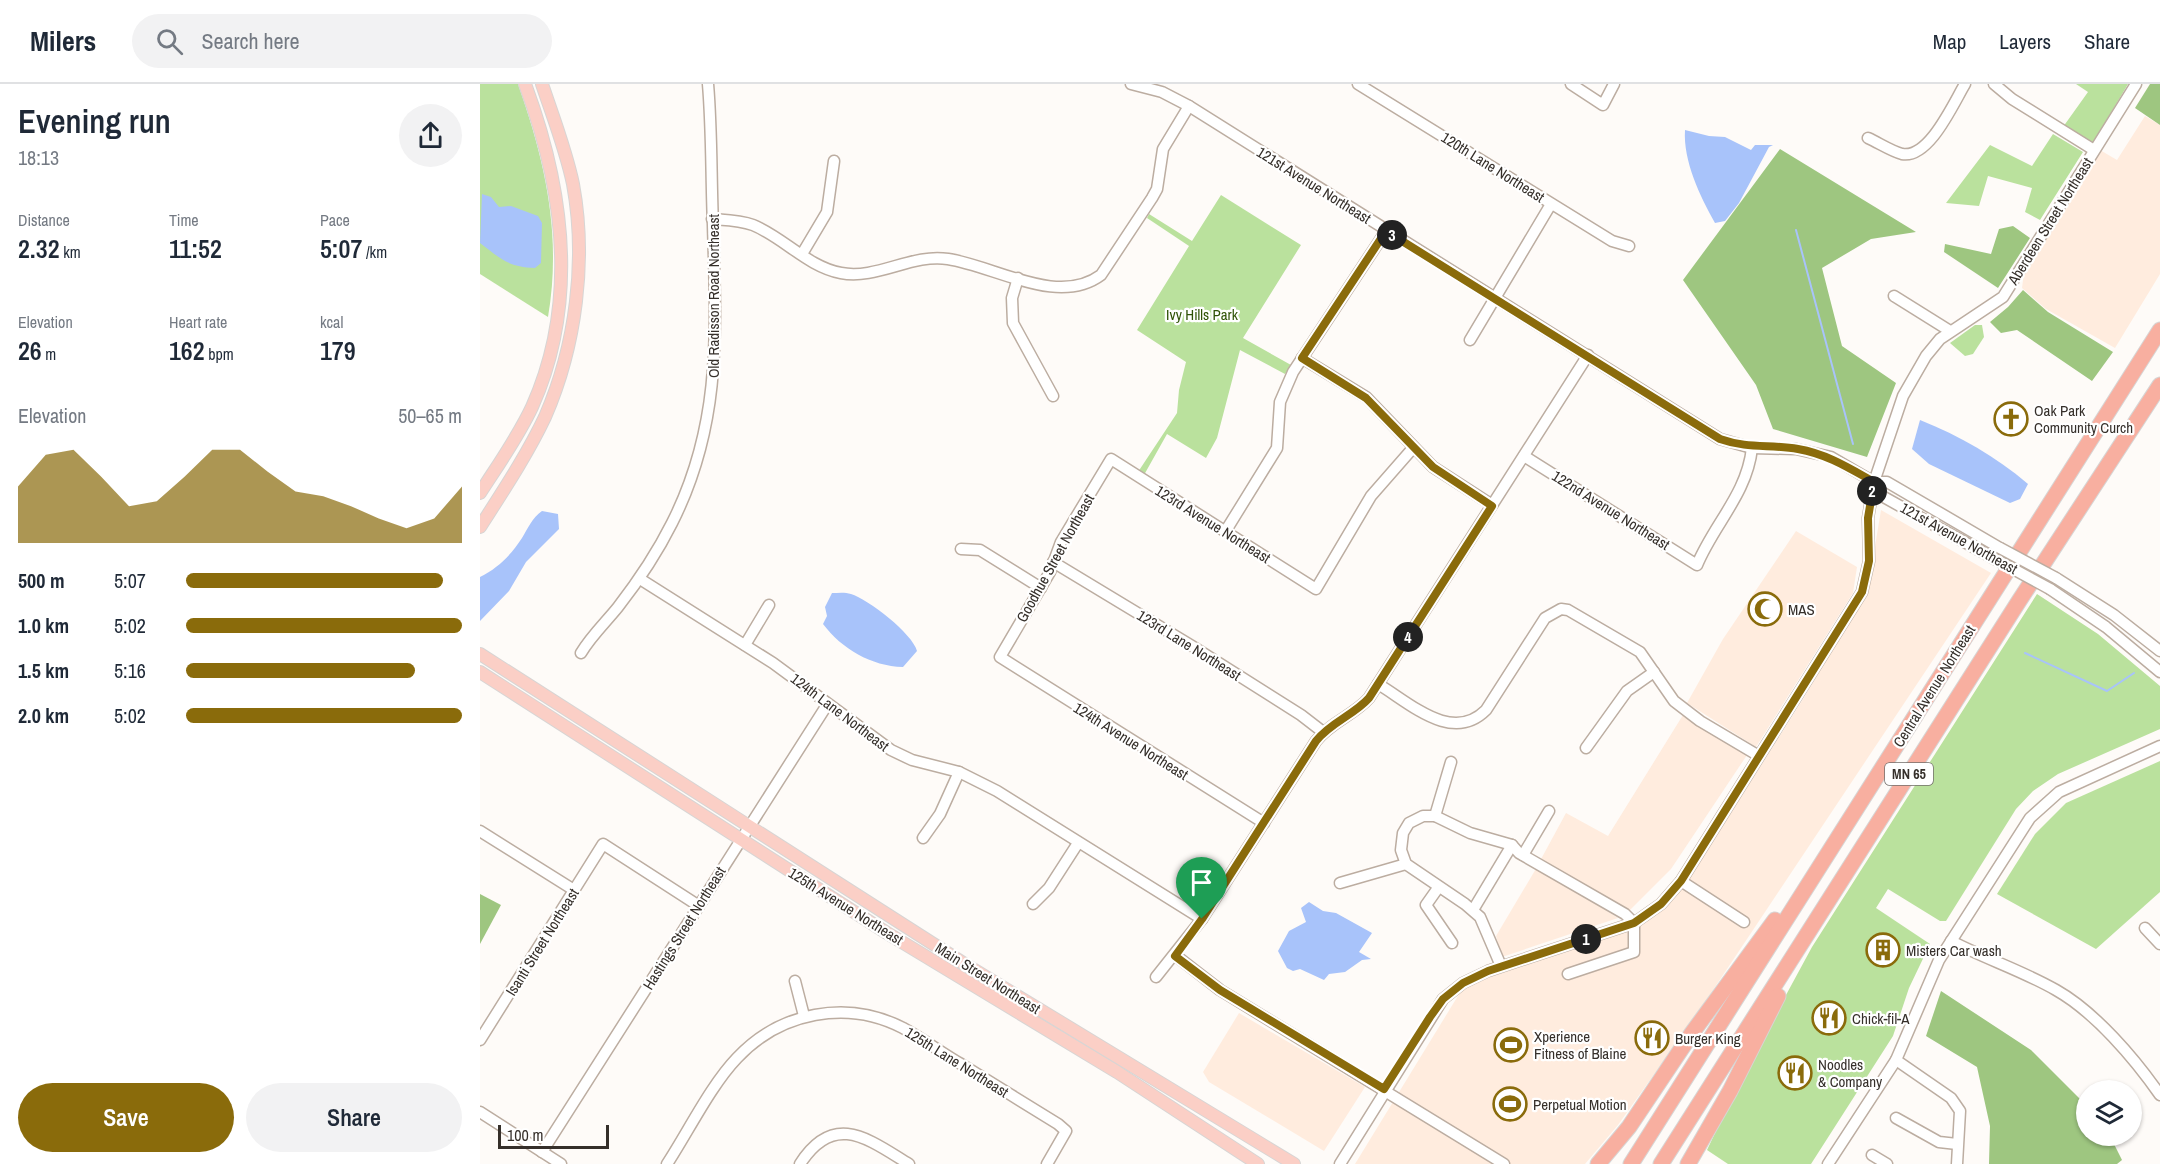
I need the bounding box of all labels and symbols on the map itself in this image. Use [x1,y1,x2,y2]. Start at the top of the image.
street label: 120th Lane Northeast [1437,127,1549,208]
street label: 121st Avenue Northeast [1253,141,1376,229]
street label: Aberdeen Street Northeast [2002,153,2098,289]
street label: Old Radisson Road Northeast [703,213,724,378]
pin: 3 [1377,220,1407,250]
park label: Ivy Hills Park [1166,304,1239,325]
place label: Oak Park Community Curch [2034,400,2133,438]
church icon: Oak Park Community Curch [1993,401,2029,437]
street label: 122nd Avenue Northeast [1548,465,1674,555]
pin: 2 [1857,476,1887,506]
street label: 123rd Avenue Northeast [1151,480,1275,568]
street label: Goodhue Street Northeast [1011,490,1099,626]
street label: 121st Avenue Northeast [1897,497,2022,579]
mosque icon: MAS [1747,591,1783,627]
place label: MAS [1788,599,1815,620]
street label: 123rd Lane Northeast [1133,605,1246,686]
street label: Central Avenue Northeast [1888,620,1980,751]
pin: 4 [1393,622,1423,652]
street label: 124th Lane Northeast [786,668,894,756]
street label: 124th Avenue Northeast [1070,697,1193,785]
road number: MN 65 [1885,763,1933,785]
pin [1176,857,1227,919]
street label: Hastings Street Northeast [638,862,731,994]
street label: 125th Avenue Northeast [785,862,908,950]
street label: Isanti Street Northeast [500,884,584,1000]
pin: 1 [1571,924,1601,954]
building icon: Misters Car wash [1865,932,1901,968]
street label: Main Street Northeast [931,937,1045,1019]
place label: Misters Car wash [1906,940,2002,961]
restaurant icon: Chick-fil-A [1811,1000,1847,1036]
place label: Chick-fil-A [1852,1008,1910,1029]
restaurant icon: Burger King [1634,1020,1670,1056]
street label: 125th Lane Northeast [901,1022,1013,1103]
place label: Xperience Fitness of Blaine [1534,1026,1626,1064]
sports icon: Xperience Fitness of Blaine [1493,1027,1529,1063]
place label: Burger King [1675,1028,1741,1049]
place label: Noodles & Company [1818,1054,1883,1092]
restaurant icon: Noodles & Company [1777,1055,1813,1091]
sports icon: Perpetual Motion [1492,1086,1528,1122]
place label: Perpetual Motion [1533,1094,1627,1115]
scale bar [498,1122,609,1150]

